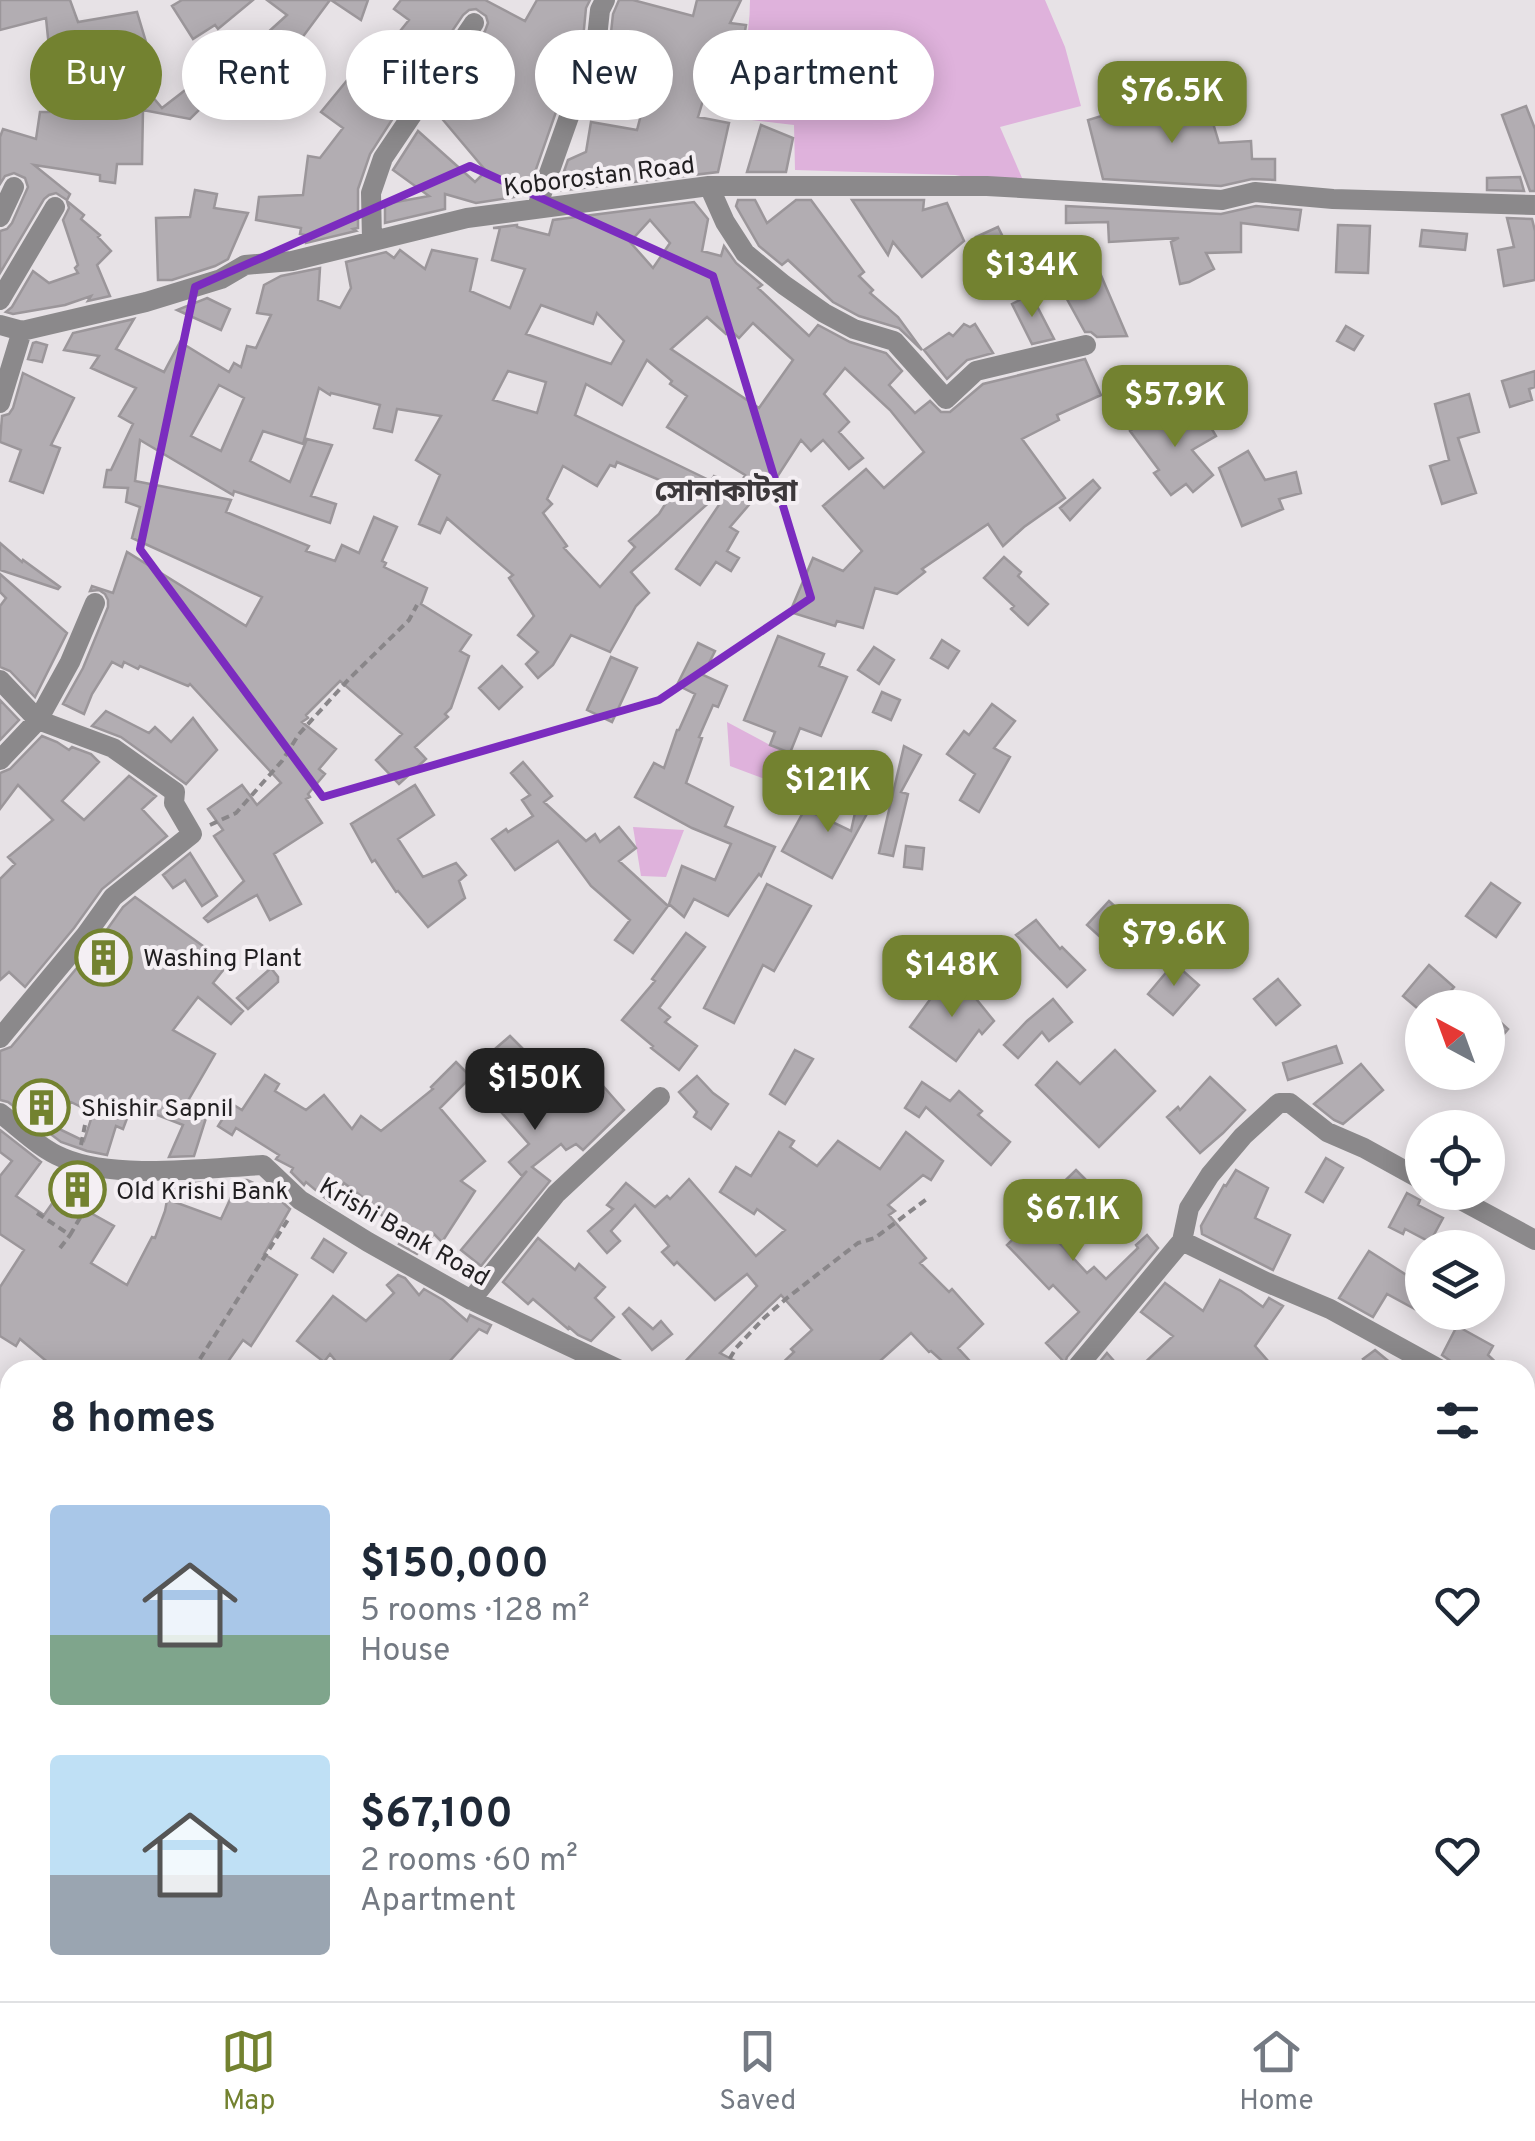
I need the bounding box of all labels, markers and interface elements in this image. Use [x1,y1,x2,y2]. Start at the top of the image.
chip: Buy [30,30,162,120]
chip: Rent [182,30,326,120]
chip: Filters [346,30,515,120]
chip: New [535,30,673,120]
chip: Apartment [693,30,934,120]
pin: $76.5K [1091,61,1253,146]
text: $76.5K [1120,73,1224,113]
street label: Koborostan Road [502,150,697,206]
pin: $134K [962,235,1102,320]
text: $134K [985,247,1079,287]
pin: $57.9K [1094,365,1256,450]
text: $57.9K [1124,377,1226,417]
district label: সোনাকাটরা [654,473,798,512]
pin: $121K [758,750,898,835]
text: $121K [784,762,872,802]
pin: $79.6K [1093,904,1255,989]
text: $79.6K [1121,916,1227,956]
building icon: Washing Plant [74,927,134,987]
pin: $148K [882,935,1022,1020]
place label: Washing Plant [143,944,302,976]
text: $148K [904,947,1000,987]
north arrow [1405,990,1505,1090]
map controls [1405,990,1505,1330]
pin: $150K [465,1048,605,1133]
text: $150K [487,1060,583,1100]
building icon: Shishir Sapnil [12,1077,72,1137]
place label: Shishir Sapnil [81,1094,234,1126]
button: locate [1405,1110,1505,1210]
building icon: Old Krishi Bank [47,1160,107,1220]
street label: Krishi Bank Road [312,1172,495,1295]
place label: Old Krishi Bank [116,1177,289,1209]
pin: $67.1K [992,1179,1154,1264]
text: $67.1K [1025,1191,1121,1231]
button: layers [1405,1230,1505,1330]
icon: filters [1430,1393,1485,1448]
text: 8 homes [50,1394,216,1447]
text: $150,000 [360,1539,549,1592]
icon: home [130,1545,250,1665]
icon: heart [1430,1578,1485,1633]
text: 5 rooms · 128 m² [360,1592,590,1632]
text: House [360,1632,450,1672]
text: $67,100 [360,1789,513,1842]
icon: home [130,1795,250,1915]
icon: heart [1430,1828,1485,1883]
text: 2 rooms · 60 m² [360,1842,578,1882]
text: Apartment [360,1882,516,1922]
tab: Map [221,2024,276,2120]
tab: Saved [719,2024,796,2120]
tab: Home [1239,2024,1314,2120]

